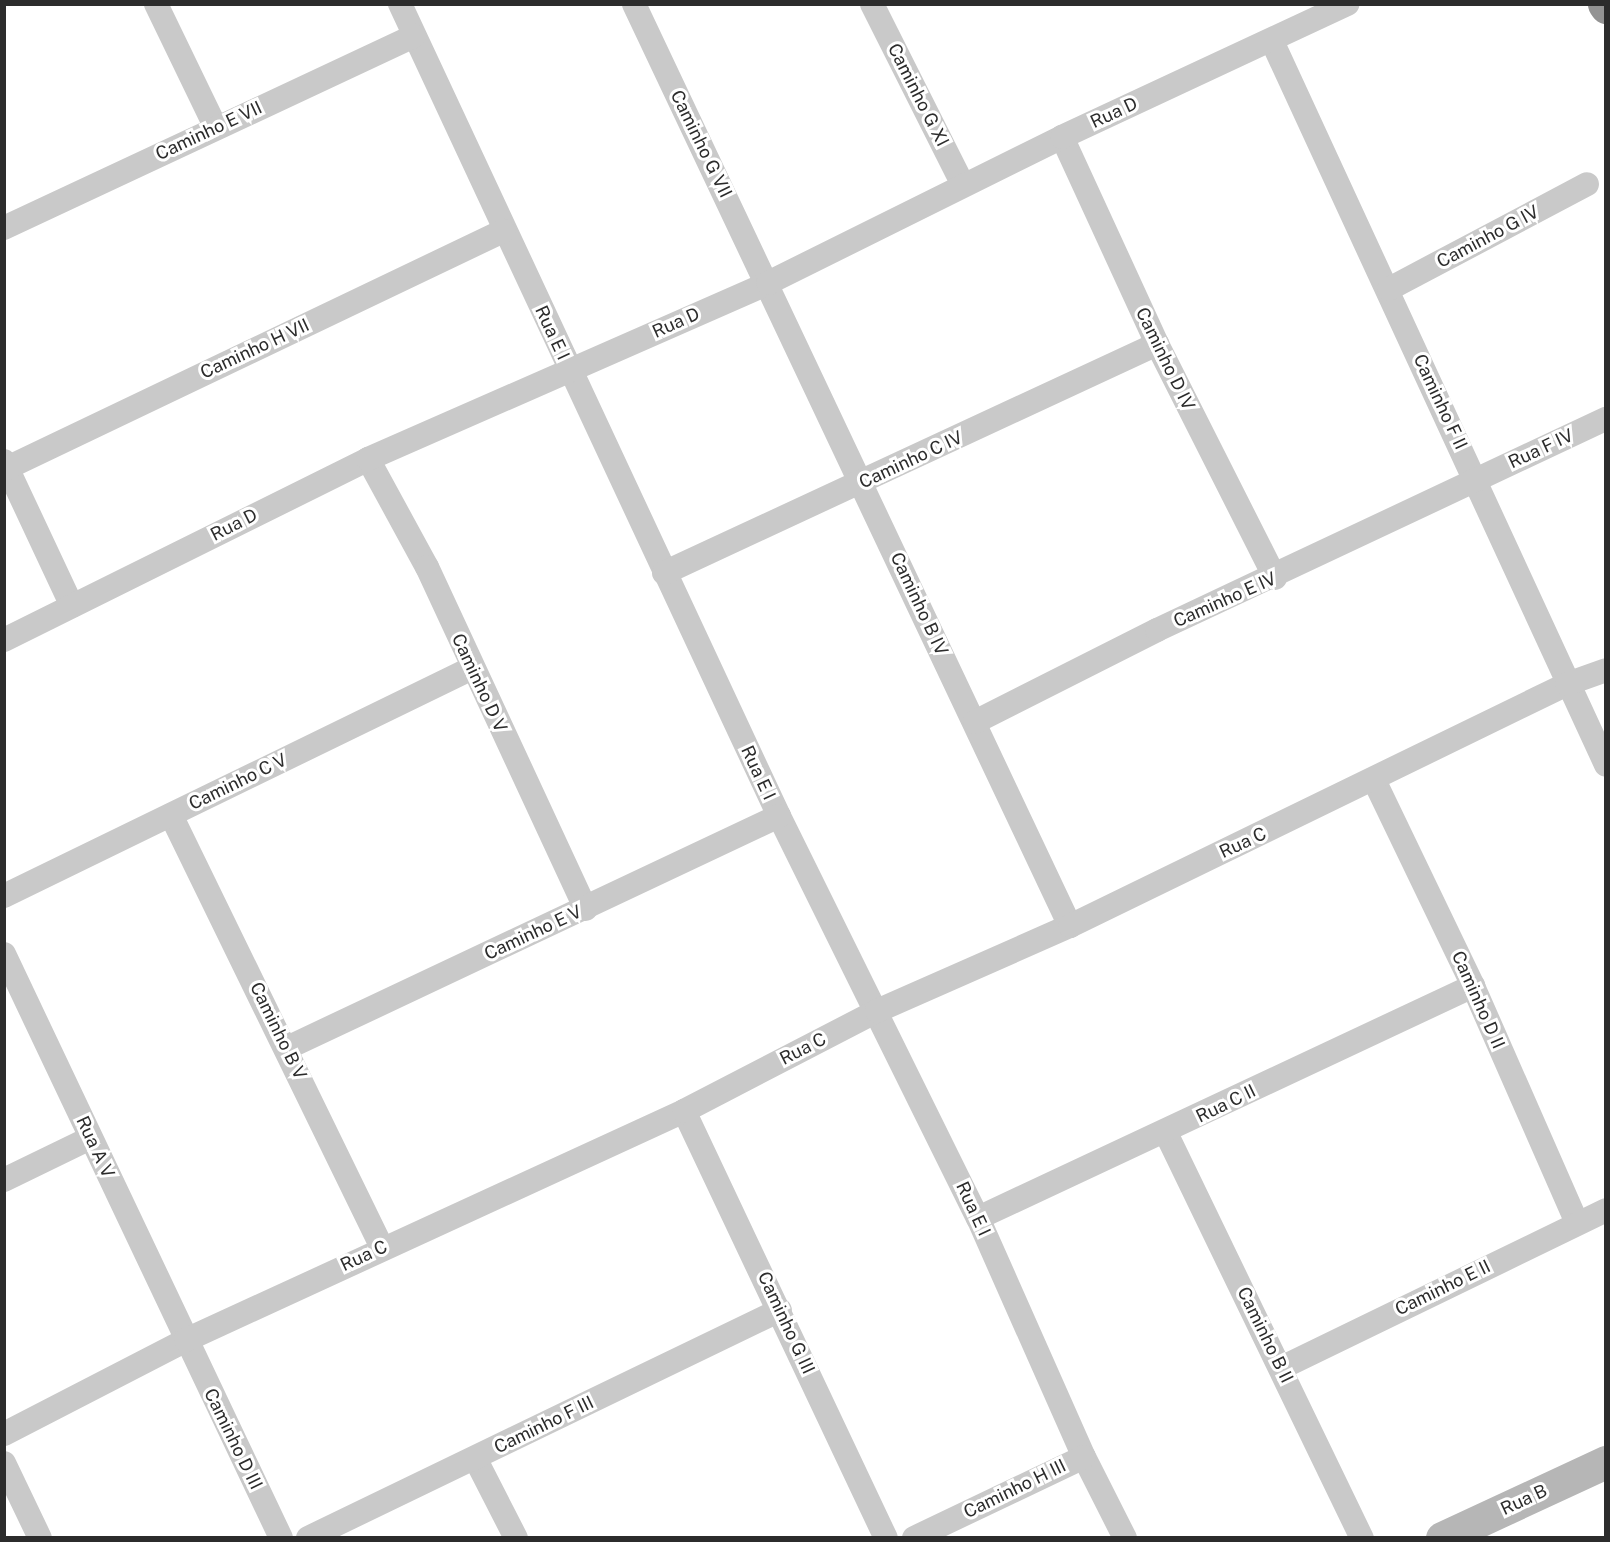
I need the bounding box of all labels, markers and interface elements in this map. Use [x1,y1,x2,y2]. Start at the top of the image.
street label: Caminho G XI [883,40,953,150]
street label: Caminho G VII [666,86,736,202]
street label: Rua D [1087,93,1141,133]
street label: Caminho E VII [152,97,266,165]
street label: Caminho G IV [1433,201,1543,273]
street label: Rua E I [530,302,574,364]
street label: Rua D [649,303,703,343]
street label: Caminho D IV [1131,304,1199,414]
street label: Caminho H VII [197,314,313,384]
street label: Caminho F II [1408,351,1472,453]
street label: Rua F IV [1505,425,1577,473]
street label: Caminho C IV [856,427,966,493]
street label: Rua D [207,504,261,546]
street label: Caminho B IV [886,549,952,659]
street label: Caminho E IV [1170,568,1280,632]
street label: Caminho D V [447,630,511,736]
street label: Rua E I [736,742,780,804]
street label: Caminho C V [185,749,291,815]
street label: Rua C [1216,823,1270,863]
street label: Caminho E V [481,901,585,965]
street label: Caminho D II [1447,948,1509,1052]
street label: Caminho B V [245,979,311,1083]
street label: Rua C [776,1028,830,1070]
street label: Rua C II [1193,1080,1259,1128]
street label: Rua A V [71,1112,119,1182]
street label: Rua E I [951,1178,995,1240]
street label: Rua C [337,1236,391,1276]
street label: Caminho E II [1392,1256,1494,1320]
street label: Caminho G III [753,1268,819,1378]
street label: Caminho B II [1232,1283,1298,1387]
street label: Caminho D III [199,1385,267,1493]
street label: Caminho F III [491,1392,597,1458]
street label: Caminho H III [960,1455,1070,1523]
street label: Rua B [1497,1480,1551,1520]

